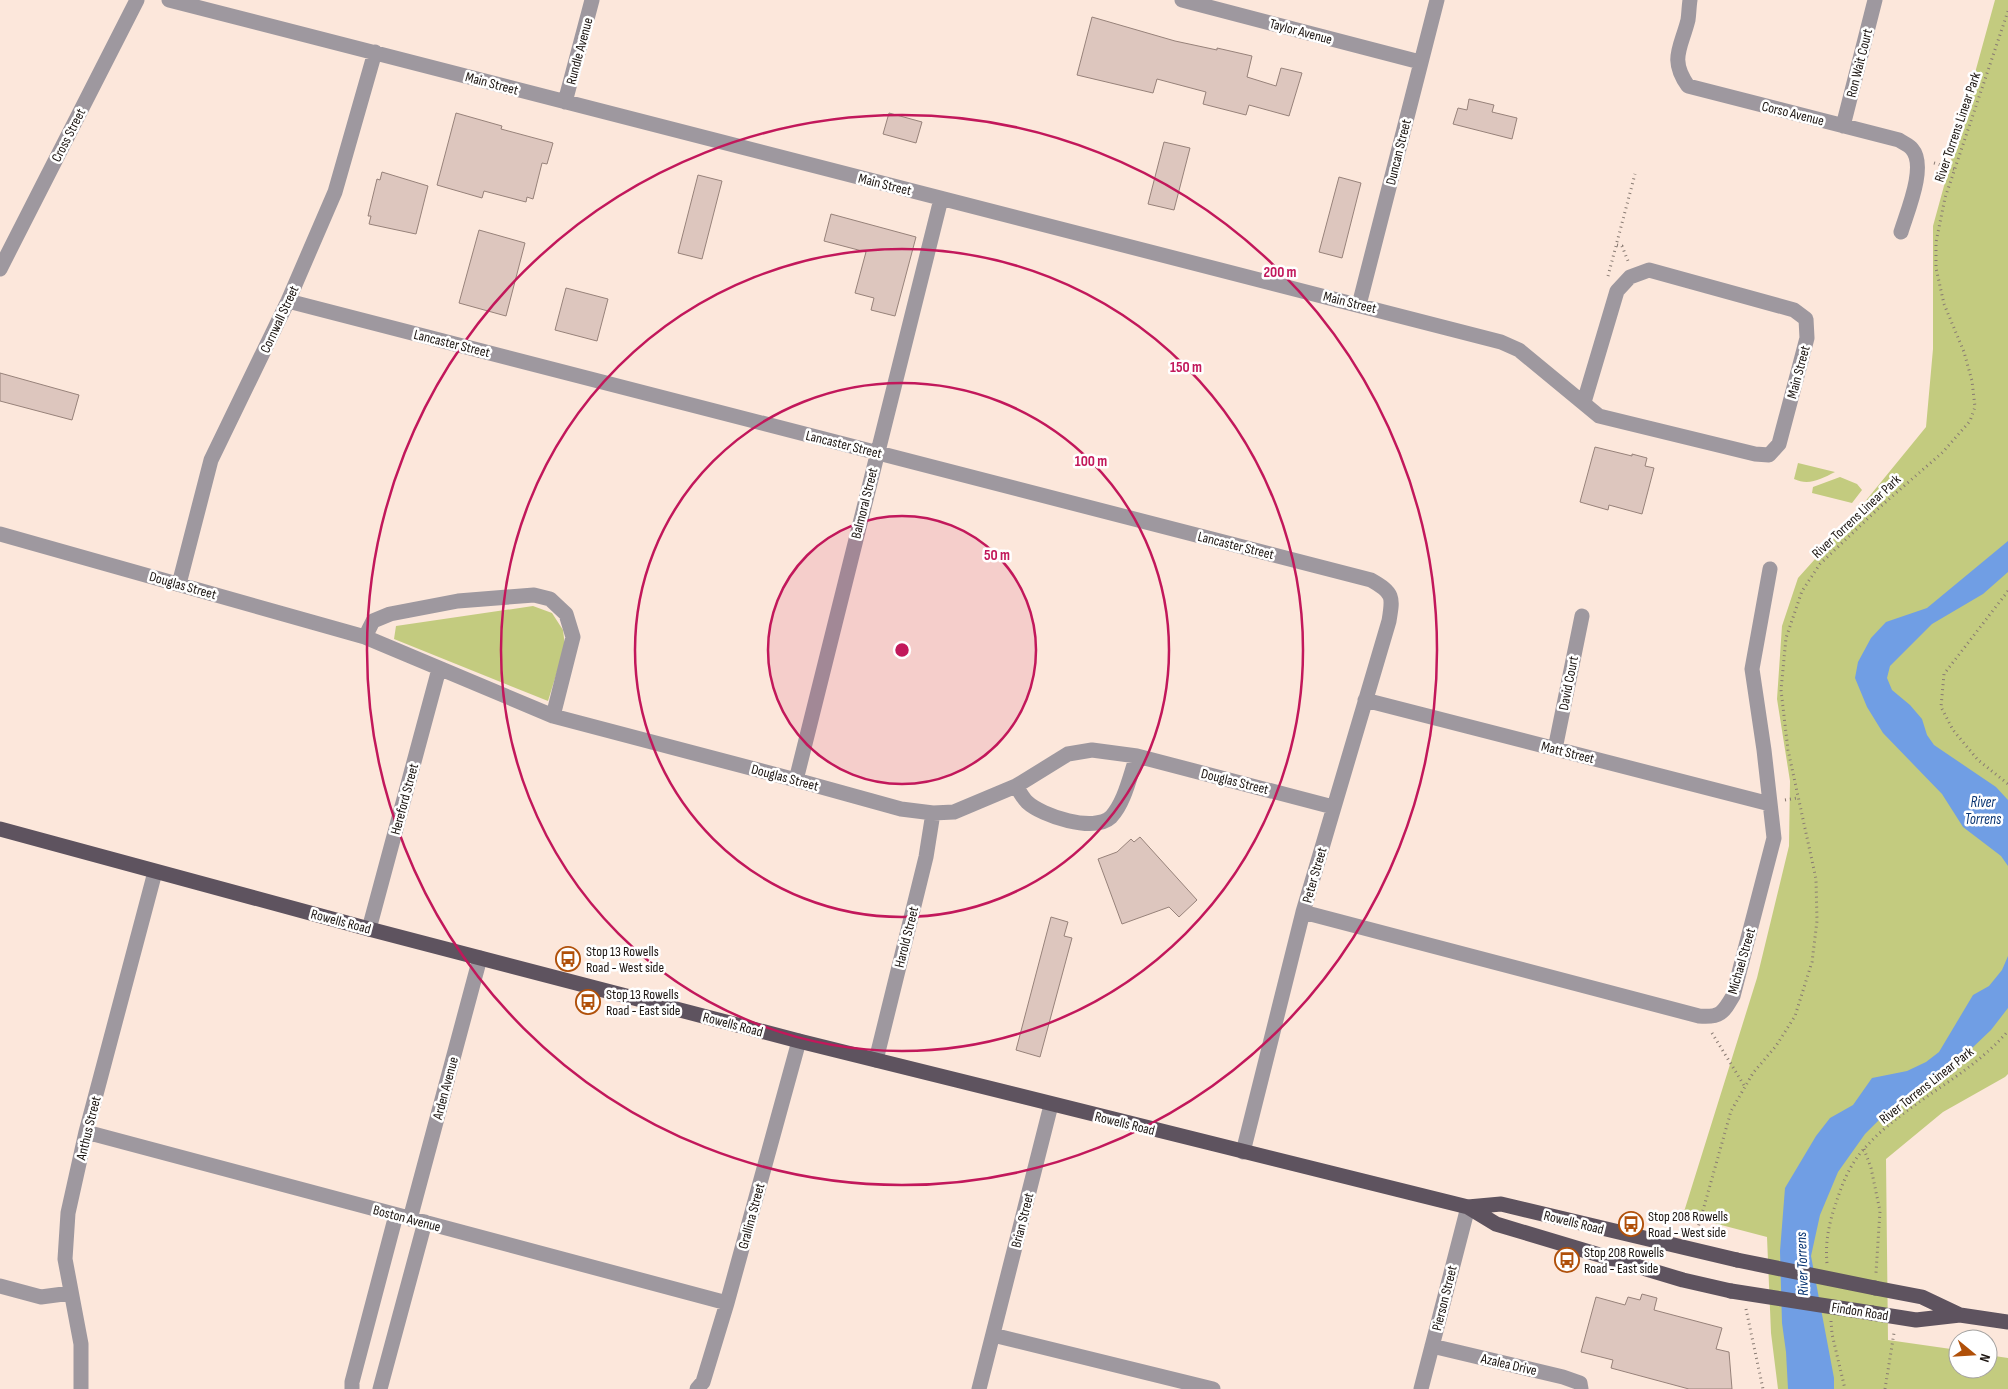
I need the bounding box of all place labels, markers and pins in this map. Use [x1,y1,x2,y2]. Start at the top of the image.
centre of rings [893,641,911,659]
place label: Stop 13 Rowells Road - West side [586,943,664,976]
bus stop icon: Stop 13 Rowells Road - West side [555,946,581,972]
place label: Stop 13 Rowells Road - East side [606,986,681,1019]
bus stop icon: Stop 13 Rowells Road - East side [575,989,601,1015]
place label: Stop 208 Rowells Road - West side [1648,1208,1728,1241]
bus stop icon: Stop 208 Rowells Road - West side [1618,1211,1644,1237]
place label: Stop 208 Rowells Road - East side [1584,1244,1664,1277]
bus stop icon: Stop 208 Rowells Road - East side [1554,1247,1580,1273]

